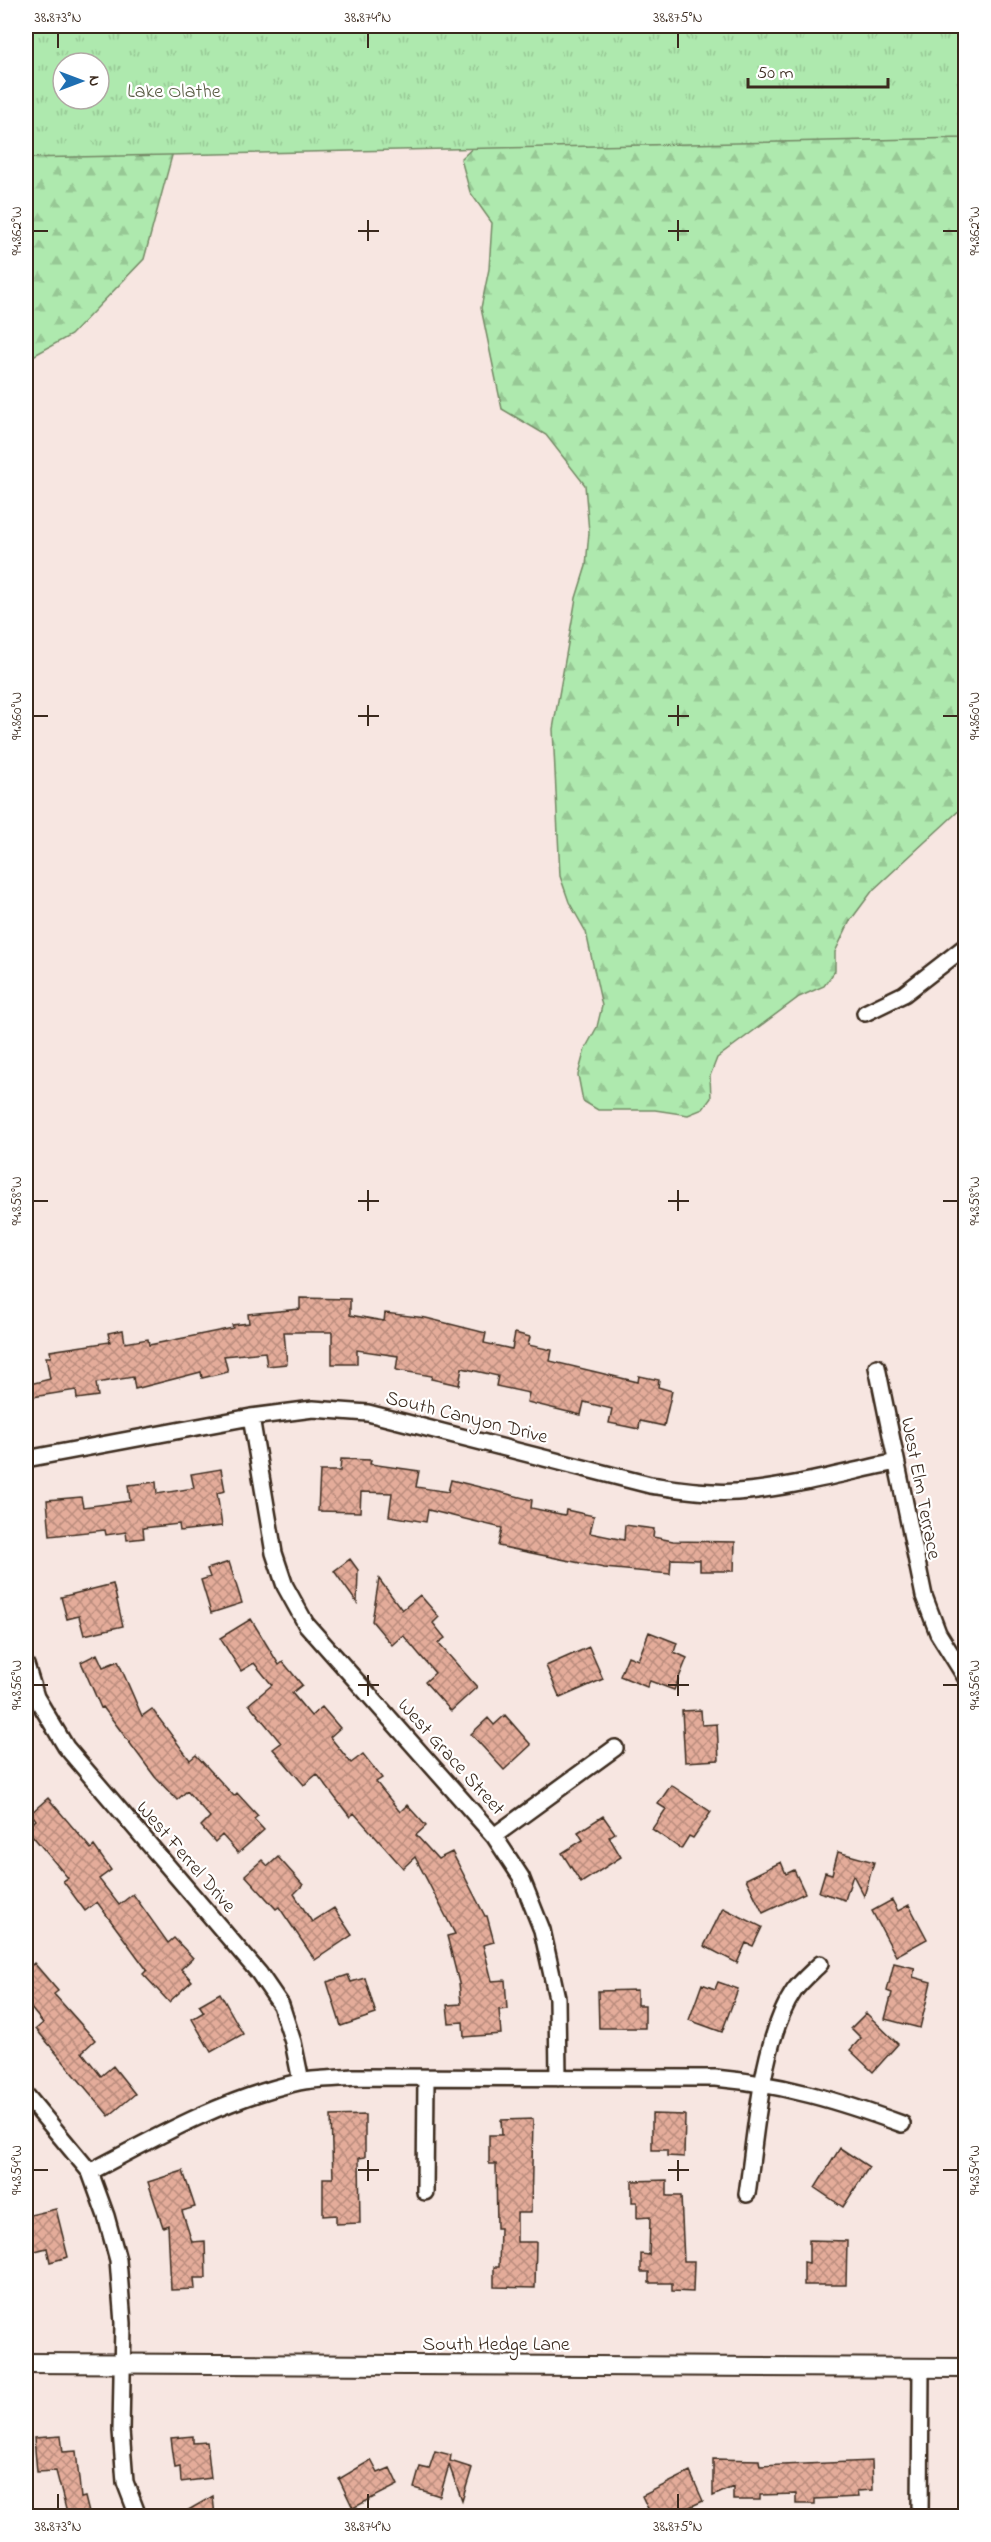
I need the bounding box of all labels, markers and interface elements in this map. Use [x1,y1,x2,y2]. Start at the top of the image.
text: 38.873°N [34,7,82,29]
text: 38.874°N [344,7,392,29]
text: 38.875°N [653,7,703,29]
north arrow [51,51,111,111]
scale bar [748,51,888,89]
text: 50 m [757,61,794,87]
text: N [82,76,106,87]
park label: Lake Olathe [127,78,221,107]
text: 94.862°W [6,206,28,256]
text: 94.862°W [964,206,986,256]
text: 94.860°W [6,692,28,740]
text: 94.860°W [964,692,986,740]
text: 94.858°W [6,1176,28,1226]
text: 94.858°W [964,1176,986,1226]
street label: South Canyon Drive [382,1384,551,1453]
street label: West Elm Terrace [892,1415,948,1562]
text: 94.856°W [6,1660,28,1710]
text: 94.856°W [964,1660,986,1710]
street label: West Grace Street [389,1693,511,1823]
street label: West Ferrel Drive [128,1795,242,1920]
text: 94.854°W [6,2145,28,2195]
text: 94.854°W [964,2145,986,2195]
street label: South Hedge Lane [422,2331,570,2361]
text: 38.873°N [34,2516,82,2538]
text: 38.874°N [344,2516,392,2538]
text: 38.875°N [653,2516,703,2538]

